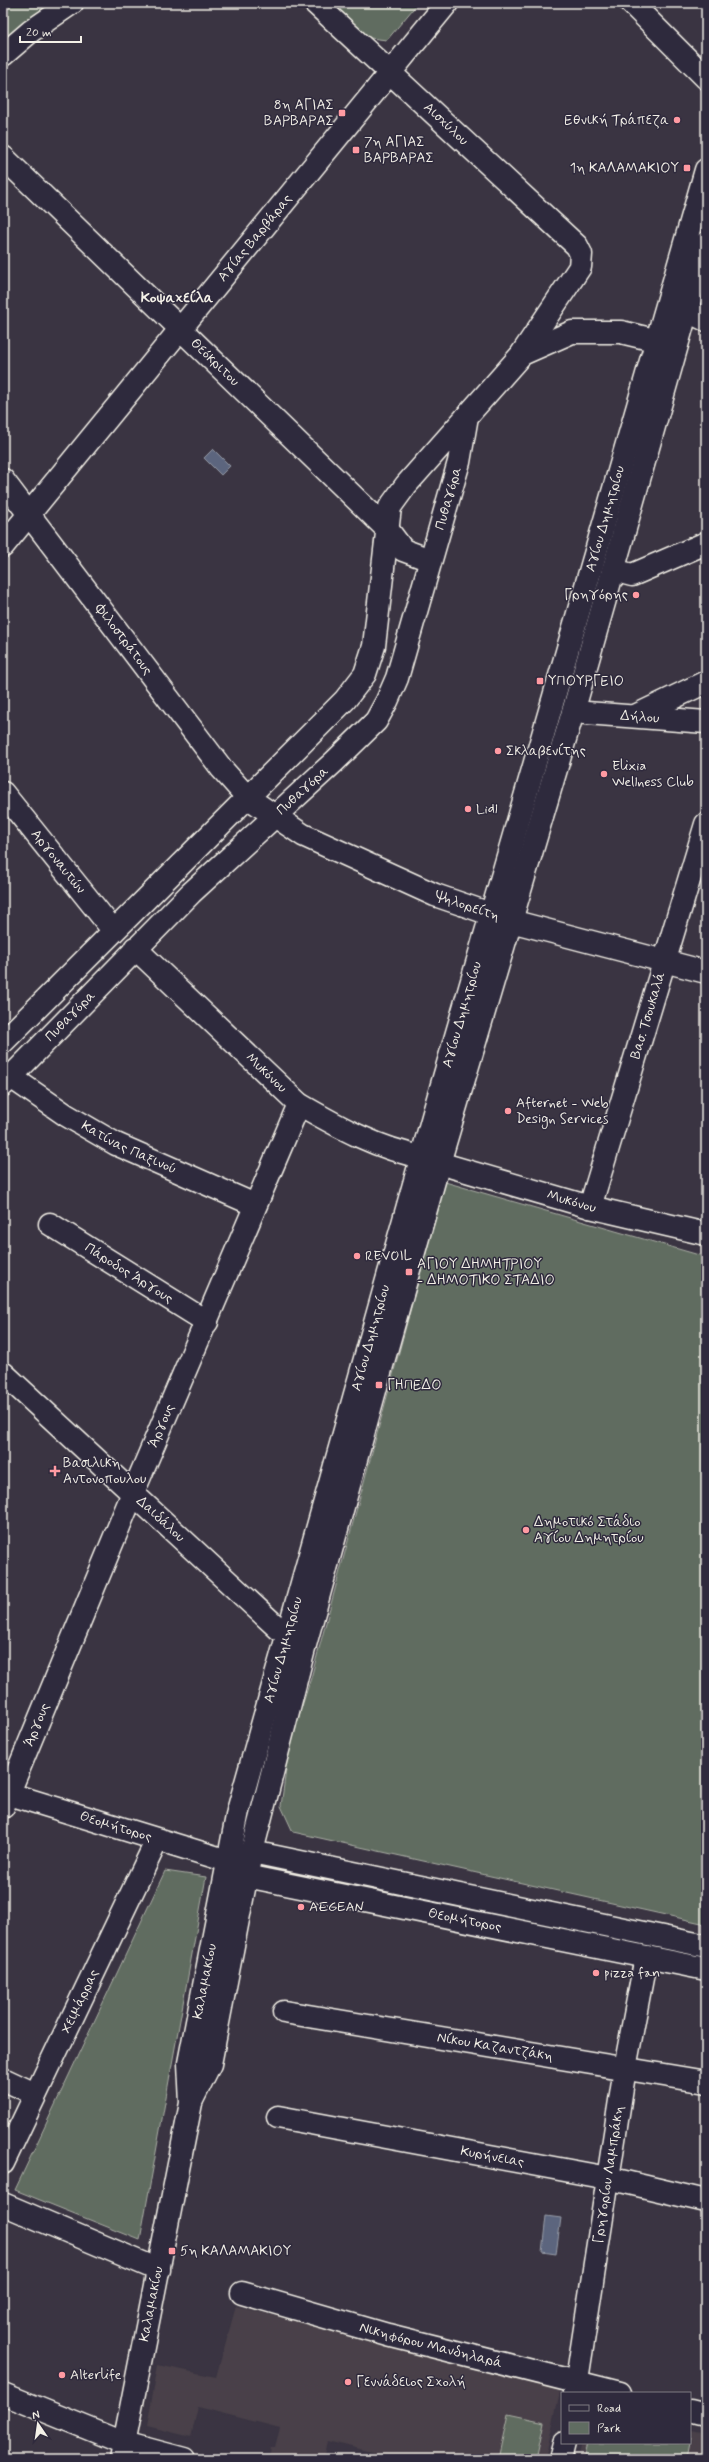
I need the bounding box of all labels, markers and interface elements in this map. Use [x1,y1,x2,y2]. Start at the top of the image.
scale bar [20,18,81,44]
text: 20 m [26,25,52,41]
place label: 8η ΑΓΙΑΣ ΒΑΡΒΑΡΑΣ [264,96,334,130]
street label: Αισχύλου [420,99,472,149]
marker: 8η ΑΓΙΑΣ ΒΑΡΒΑΡΑΣ [337,108,347,118]
place label: Εθνική Τράπεζα [564,111,669,129]
marker: Εθνική Τράπεζα [672,115,682,125]
place label: 7η ΑΓΙΑΣ ΒΑΡΒΑΡΑΣ [364,133,434,167]
marker: 7η ΑΓΙΑΣ ΒΑΡΒΑΡΑΣ [351,145,361,155]
place label: 1η ΚΑΛΑΜΑΚΙΟΥ [570,159,679,177]
marker: 1η ΚΑΛΑΜΑΚΙΟΥ [682,163,692,173]
street label: Αγίας Βαρβάρας [214,190,296,285]
district label: Κοψαχείλα [141,288,214,308]
street label: Θεόκριτου [186,334,243,390]
street label: Αγίου Δημητρίου [581,464,629,574]
street label: Πυθαγόρα [431,465,466,532]
place label: Γρηγόρης [564,586,628,604]
marker: Γρηγόρης [631,590,641,600]
street label: Φιλοστράτους [90,599,157,679]
place label: ΥΠΟΥΡΓΕΙΟ [548,672,624,690]
marker: ΥΠΟΥΡΓΕΙΟ [535,676,545,686]
street label: Δήλου [620,707,660,727]
place label: Σκλαβενίτης [506,742,586,760]
marker: Σκλαβενίτης [493,746,503,756]
place label: Elixia Wellness Club [612,757,694,791]
street label: Πυθαγόρα [273,762,333,819]
marker: Elixia Wellness Club [599,769,609,779]
place label: Lidl [476,800,498,818]
marker: Lidl [463,804,473,814]
street label: Αργοναυτών [27,826,89,898]
street label: Ψηλορείτη [432,886,502,925]
street label: Αγίου Δημητρίου [438,959,486,1070]
street label: Βασ. Τσουκαλά [626,970,670,1061]
street label: Πυθαγόρα [41,987,99,1046]
street label: Μυκόνου [242,1049,291,1097]
place label: Afternet - Web Design Services [516,1094,609,1129]
marker: Afternet - Web Design Services [503,1106,513,1116]
street label: Κατίνας Παξινού [78,1117,179,1178]
street label: Μυκόνου [545,1186,598,1217]
street label: Πάροδος Άργους [81,1239,177,1308]
place label: REVOIL [365,1247,412,1265]
marker: REVOIL [352,1251,362,1261]
place label: ΑΓΙΟΥ ΔΗΜΗΤΡΙΟΥ - ΔΗΜΟΤΙΚΟ ΣΤΑΔΙΟ [417,1255,555,1289]
marker: ΑΓΙΟΥ ΔΗΜΗΤΡΙΟΥ - ΔΗΜΟΤΙΚΟ ΣΤΑΔΙΟ [404,1267,414,1277]
street label: Αγίου Δημητρίου [347,1283,394,1393]
place label: ΓΗΠΕΔΟ [387,1376,441,1394]
marker: ΓΗΠΕΔΟ [374,1380,384,1390]
street label: Άργους [144,1401,179,1450]
place label: Βασιλικη Αντονοπουλου [63,1454,146,1488]
marker: Βασιλικη Αντονοπουλου [50,1466,60,1476]
street label: Δαιδάλου [132,1492,189,1546]
place label: Δημοτικό Στάδιο Αγίου Δημητρίου [534,1513,644,1547]
marker: Δημοτικό Στάδιο Αγίου Δημητρίου [521,1525,531,1535]
street label: Αγίου Δημητρίου [260,1595,307,1705]
street label: Άργους [20,1700,54,1749]
street label: Θεομήτορος [78,1807,154,1846]
place label: AEGEAN [309,1898,364,1916]
marker: AEGEAN [296,1902,306,1912]
street label: Θεομήτορος [427,1904,503,1936]
street label: Καλαμακίου [189,1942,221,2021]
place label: pizza fan [604,1964,660,1982]
street label: Χειμάρρας [57,1966,103,2036]
marker: pizza fan [591,1968,601,1978]
street label: Νίκου Καζαντζάκη [436,2029,554,2065]
street label: Γρηγορίου Λαμπράκη [589,2104,628,2245]
street label: Κυρήνειας [459,2142,526,2171]
place label: 5η ΚΑΛΑΜΑΚΙΟΥ [180,2242,292,2260]
marker: 5η ΚΑΛΑΜΑΚΙΟΥ [167,2246,177,2256]
street label: Καλαμακίου [135,2265,168,2343]
street label: Νικηφόρου Μανδηλαρά [357,2318,504,2372]
place label: Alterlife [70,2366,122,2384]
marker: Alterlife [57,2370,67,2380]
place label: Γεννάδειος Σχολή [356,2373,466,2391]
marker: Γεννάδειος Σχολή [343,2377,353,2387]
legend [561,2392,691,2444]
text: Road [597,2401,621,2417]
north arrow [18,2404,58,2444]
text: N [31,2408,41,2423]
text: Park [597,2421,621,2437]

